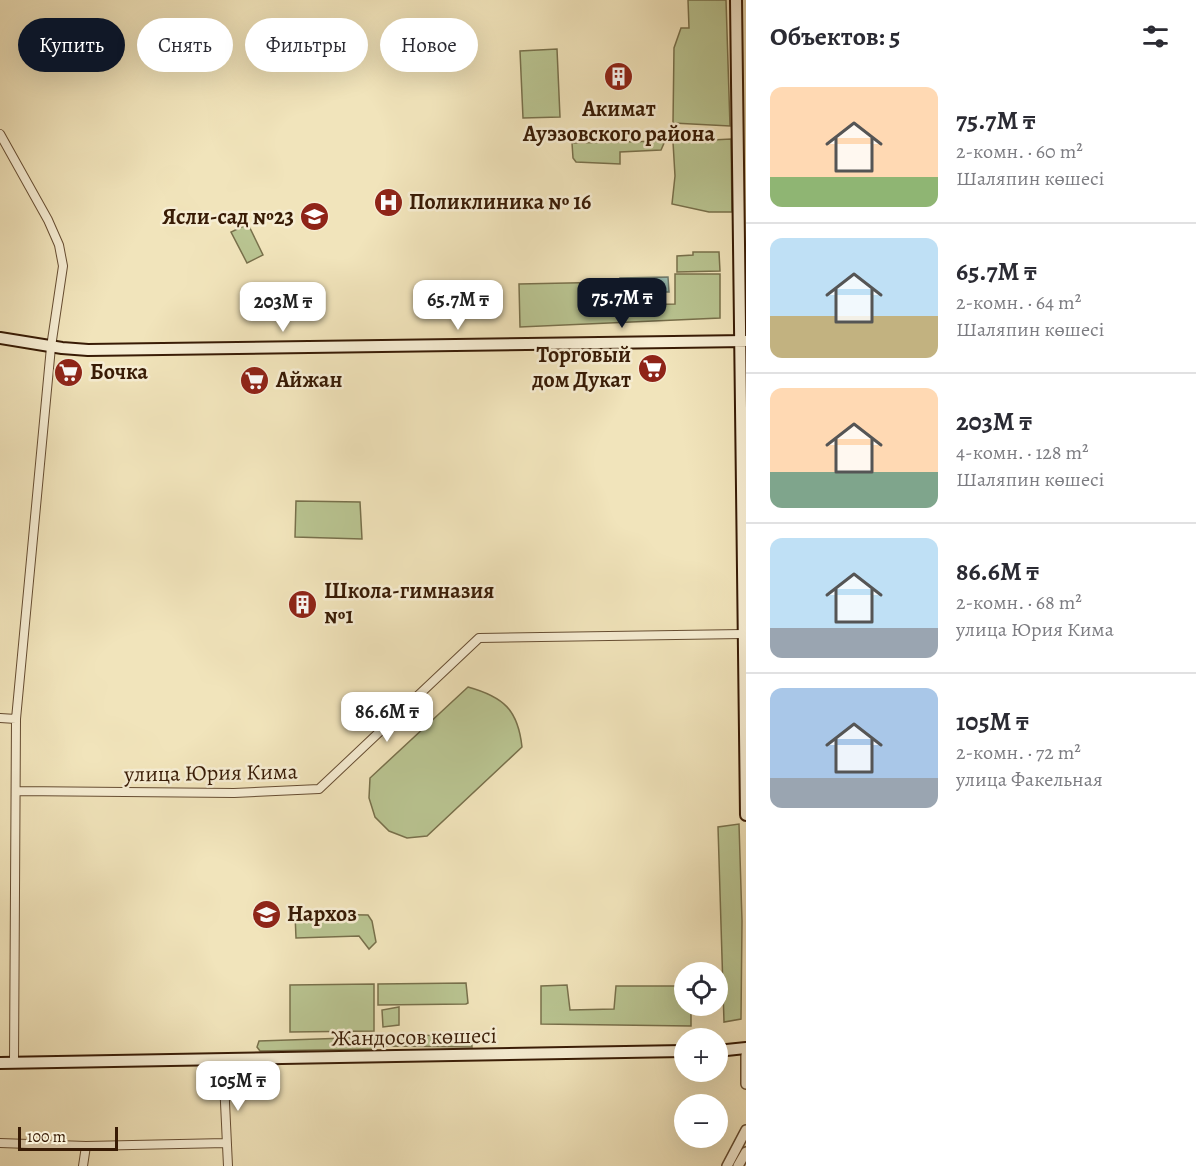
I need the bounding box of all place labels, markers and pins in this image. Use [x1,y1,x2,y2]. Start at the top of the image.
building icon: Акимат Ауэзовского района [603,61,635,93]
place label: Акимат Ауэзовского района [522,94,715,149]
hospital icon: Поликлиника № 16 [372,186,404,218]
place label: Поликлиника № 16 [409,187,591,217]
school or university icon: Ясли-сад №23 [299,201,331,233]
place label: Ясли-сад №23 [162,202,294,232]
pin: 75.7M ₸ [567,278,677,329]
pin: 65.7M ₸ [403,280,513,331]
pin: 203M ₸ [234,282,332,333]
place label: Торговый дом Дукат [531,340,631,395]
supermarket icon: Торговый дом Дукат [636,352,668,384]
supermarket icon: Бочка [53,356,85,388]
place label: Бочка [90,357,149,387]
supermarket icon: Айжан [239,364,271,396]
place label: Айжан [275,365,343,395]
place label: Школа-гимназия №1 [324,576,494,631]
building icon: Школа-гимназия №1 [287,588,319,620]
pin: 86.6M ₸ [332,692,442,743]
school or university icon: Нархоз [250,898,282,930]
place label: Нархоз [287,899,357,929]
pin: 105M ₸ [189,1061,287,1112]

